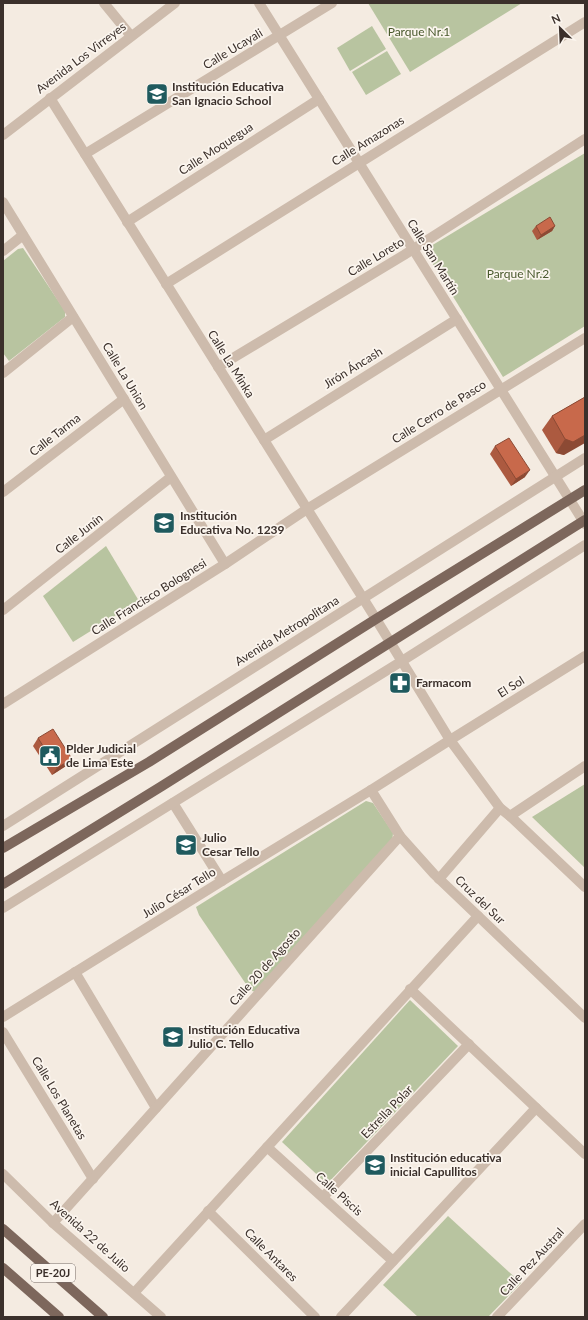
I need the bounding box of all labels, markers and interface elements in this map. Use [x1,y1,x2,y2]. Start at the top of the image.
north arrow [540,8,580,48]
text: N [549,11,562,26]
street label: Avenida Los Virreyes [33,19,129,96]
park label: Parque Nr.1 [388,24,450,39]
street label: Calle Ucayali [200,25,265,72]
place label: Institución Educativa San Ignacio School [172,79,284,108]
school or university icon: Institución Educativa San Ignacio School [144,81,170,107]
street label: Calle Amazonas [329,112,407,169]
street label: Calle Moquegua [176,119,256,178]
street label: Calle San Martín [404,216,463,297]
street label: Calle Loreto [345,234,407,279]
park label: Parque Nr.2 [487,266,549,281]
street label: Calle La Minka [205,327,258,400]
street label: Calle La Union [99,339,151,412]
street label: Jirón Áncash [321,344,385,392]
street label: Calle Cerro de Pasco [389,376,489,447]
street label: Calle Tarma [26,410,83,459]
place label: Institución Educativa No. 1239 [180,508,285,537]
street label: Calle Junín [52,510,106,557]
school or university icon: Institución Educativa No. 1239 [151,510,177,536]
street label: Calle Francisco Bolognesi [88,555,209,638]
street label: Avenida Metropolitana [232,592,342,669]
pharmacy icon: Farmacom [387,670,413,696]
street label: El Sol [495,673,527,701]
place label: Farmacom [416,675,471,690]
place label: Plder Judicial de Lima Este [66,741,136,770]
public building icon: Plder Judicial de Lima Este [37,743,63,769]
place label: Julio Cesar Tello [202,830,259,859]
school or university icon: Julio Cesar Tello [173,832,199,858]
street label: Julio César Tello [139,864,218,921]
street label: Cruz del Sur [452,872,509,928]
street label: Calle 20 de Agosto [226,925,303,1009]
place label: Institución Educativa Julio C. Tello [188,1022,300,1051]
school or university icon: Institución Educativa Julio C. Tello [160,1024,186,1050]
street label: Calle Los Planetas [29,1053,90,1142]
street label: Estrella Polar [358,1081,416,1141]
place label: Institución educativa inicial Capullitos [390,1150,502,1179]
school or university icon: Institución educativa inicial Capullitos [362,1152,388,1178]
street label: Calle Piscis [313,1169,366,1219]
street label: Avenida 22 de Julio [47,1196,133,1276]
street label: Calle Antares [242,1225,301,1284]
street label: Calle Pez Austral [496,1225,567,1299]
road number: PE-20J [31,1264,75,1282]

